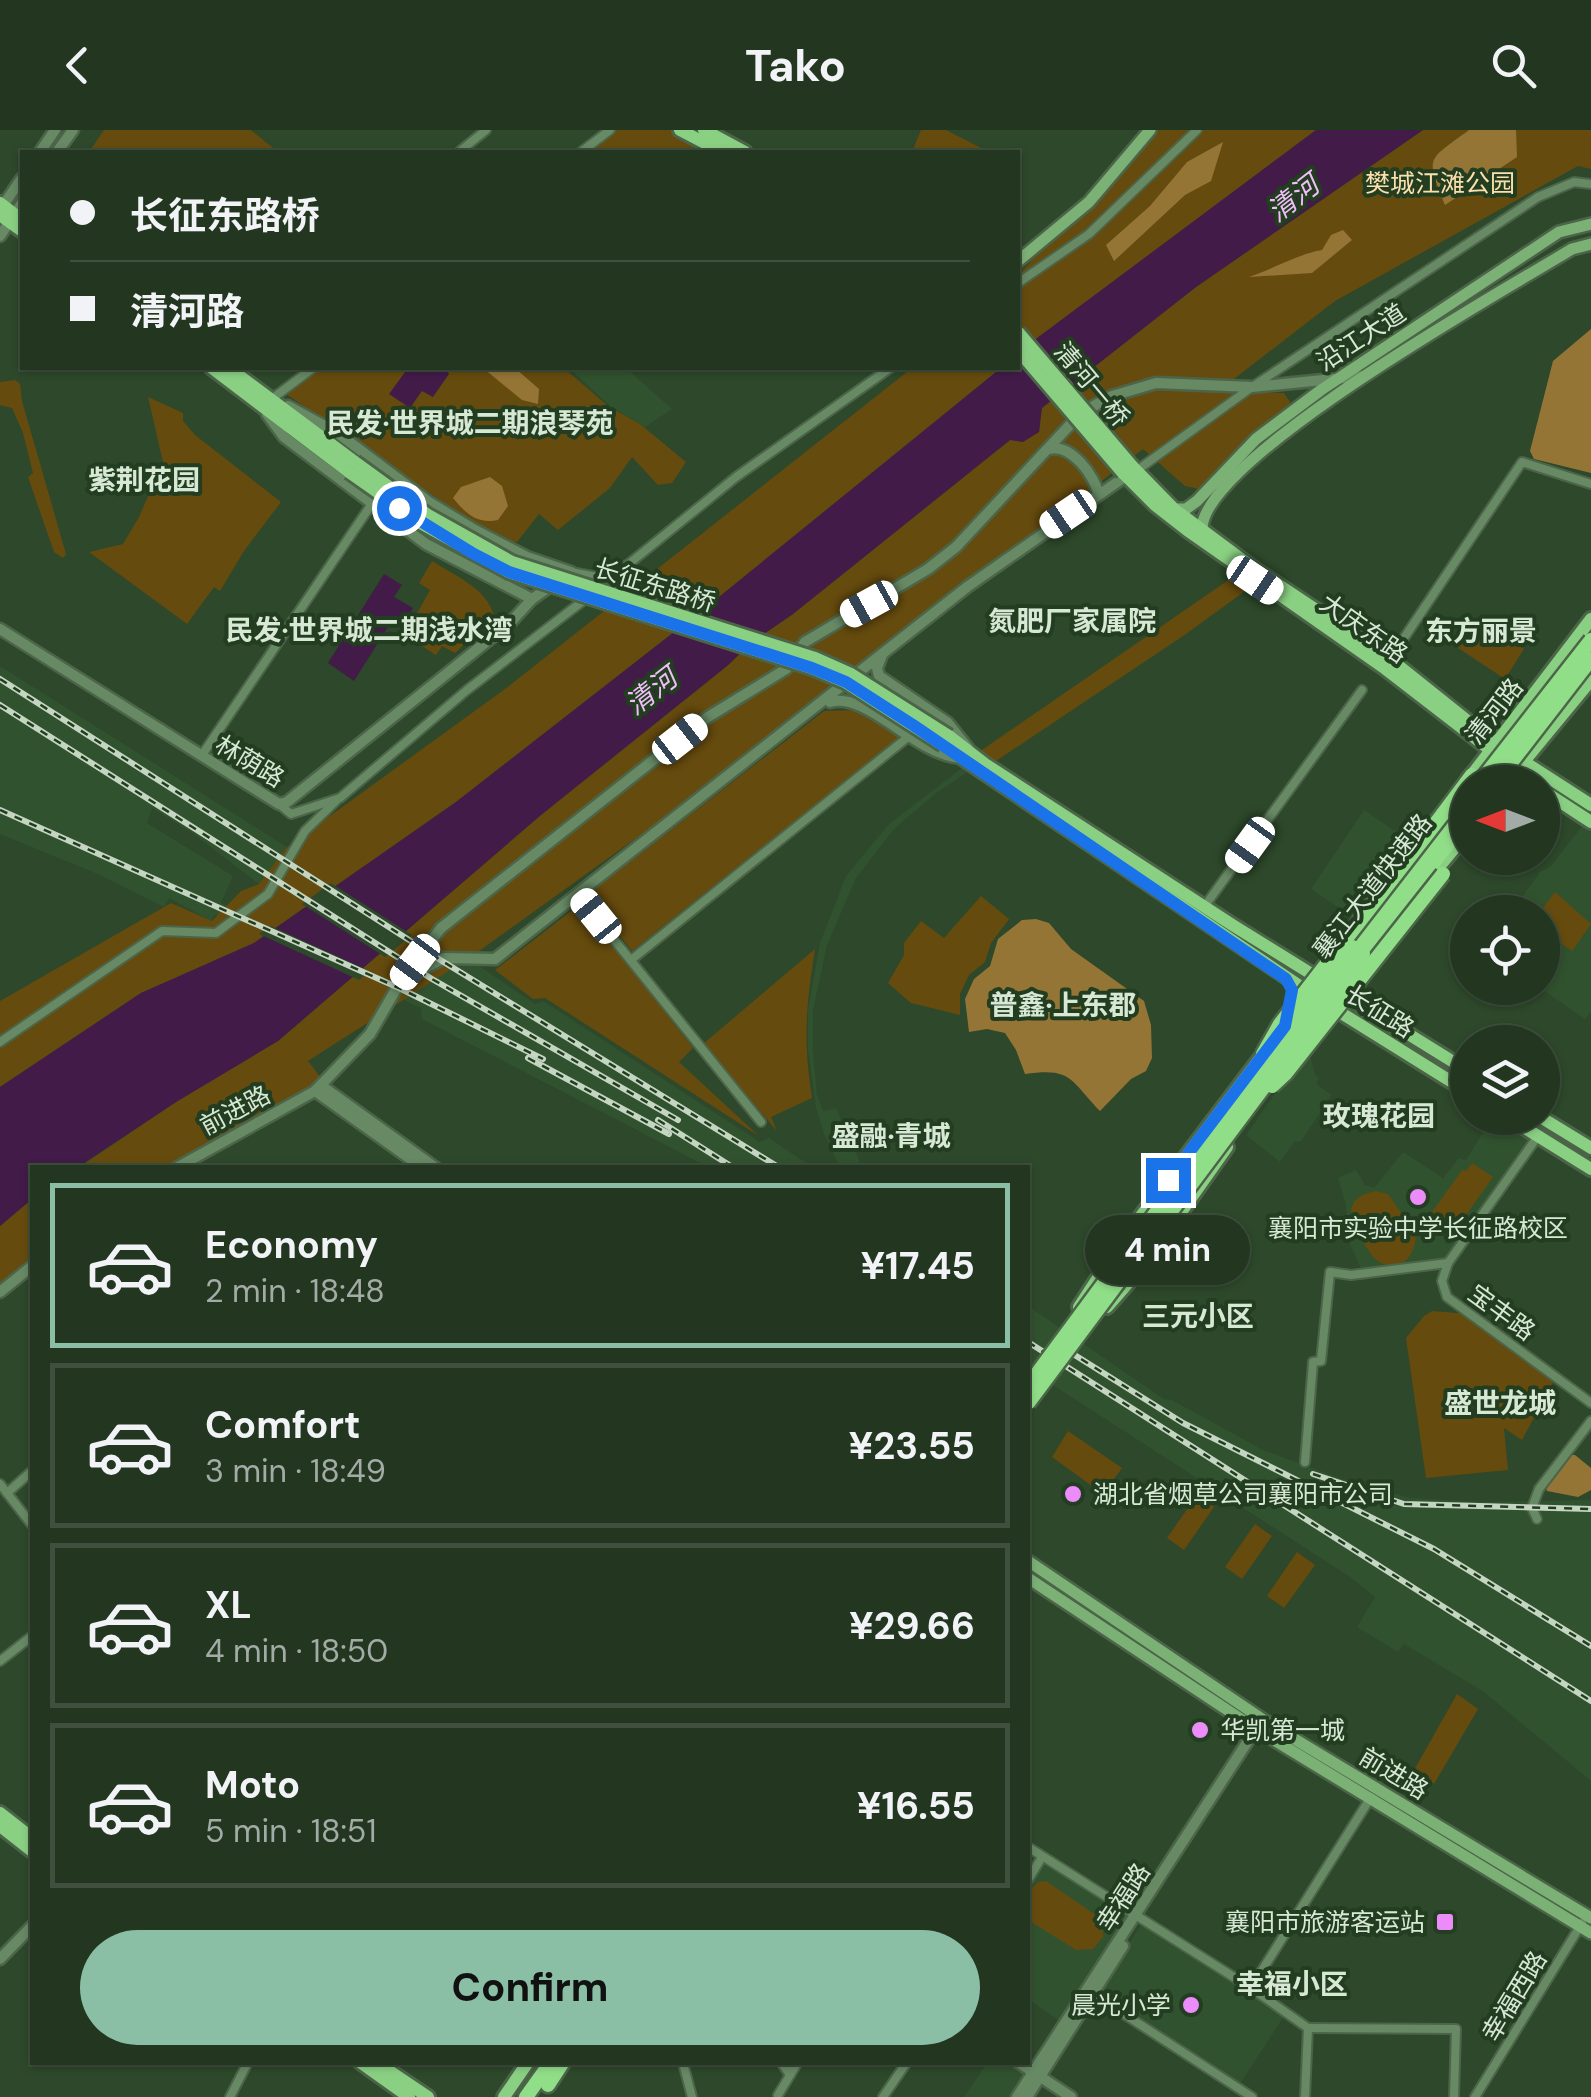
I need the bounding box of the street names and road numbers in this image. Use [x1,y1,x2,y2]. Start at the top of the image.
street label: 沿江大道 [1310,296,1412,378]
street label: 清河一桥 [1047,335,1136,433]
street label: 长征东路桥 [590,551,719,620]
street label: 大庆东路 [1313,586,1414,671]
street label: 清河路 [1458,672,1530,751]
street label: 林荫路 [209,728,290,795]
street label: 襄江大道快速路 [1306,807,1439,965]
street label: 长征路 [1339,978,1420,1045]
street label: 前进路 [194,1078,276,1143]
street label: 宝丰路 [1462,1277,1542,1348]
street label: 前进路 [1353,1740,1434,1807]
street label: 幸福路 [1089,1857,1158,1938]
street label: 幸福西路 [1475,1945,1554,2048]

